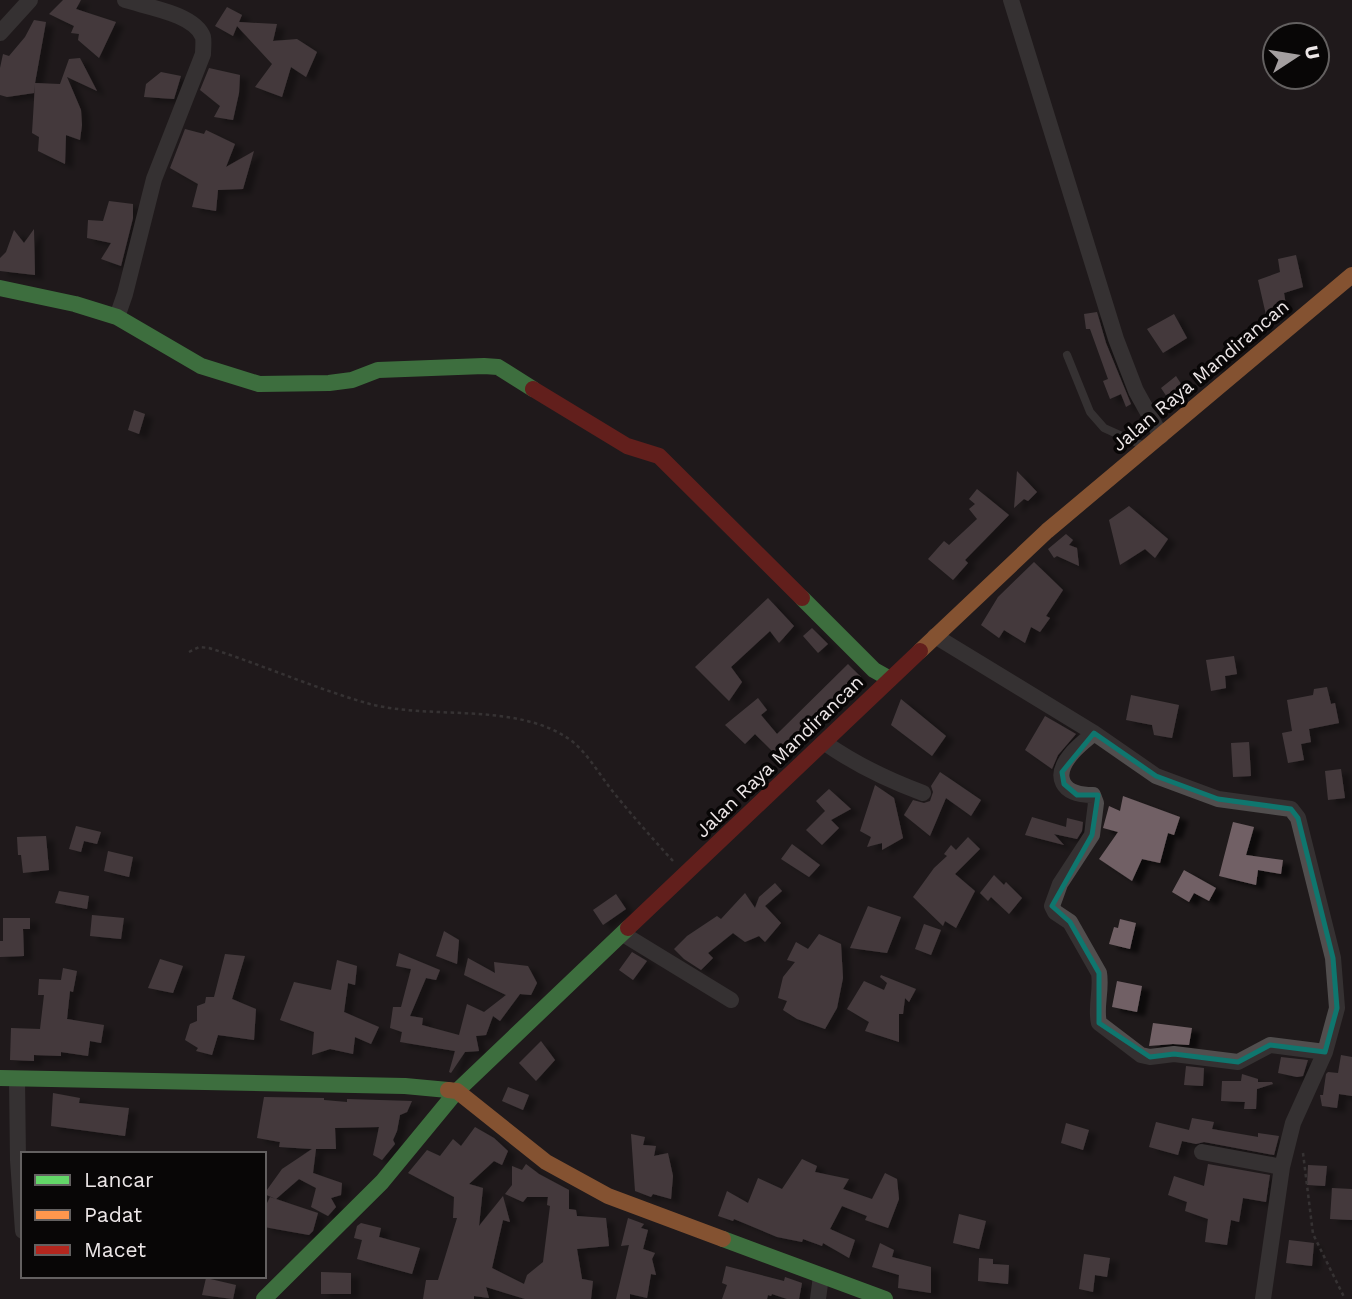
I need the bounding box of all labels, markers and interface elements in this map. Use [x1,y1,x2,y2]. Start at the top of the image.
north arrow [1261,21,1331,91]
text: U [1299,44,1325,62]
street label: Jalan Raya Mandirancan [1107,295,1293,456]
street label: Jalan Raya Mandirancan [691,670,868,842]
legend [21,1152,266,1278]
text: Lancar [84,1167,154,1192]
text: Padat [84,1202,142,1227]
text: Macet [84,1237,146,1262]

